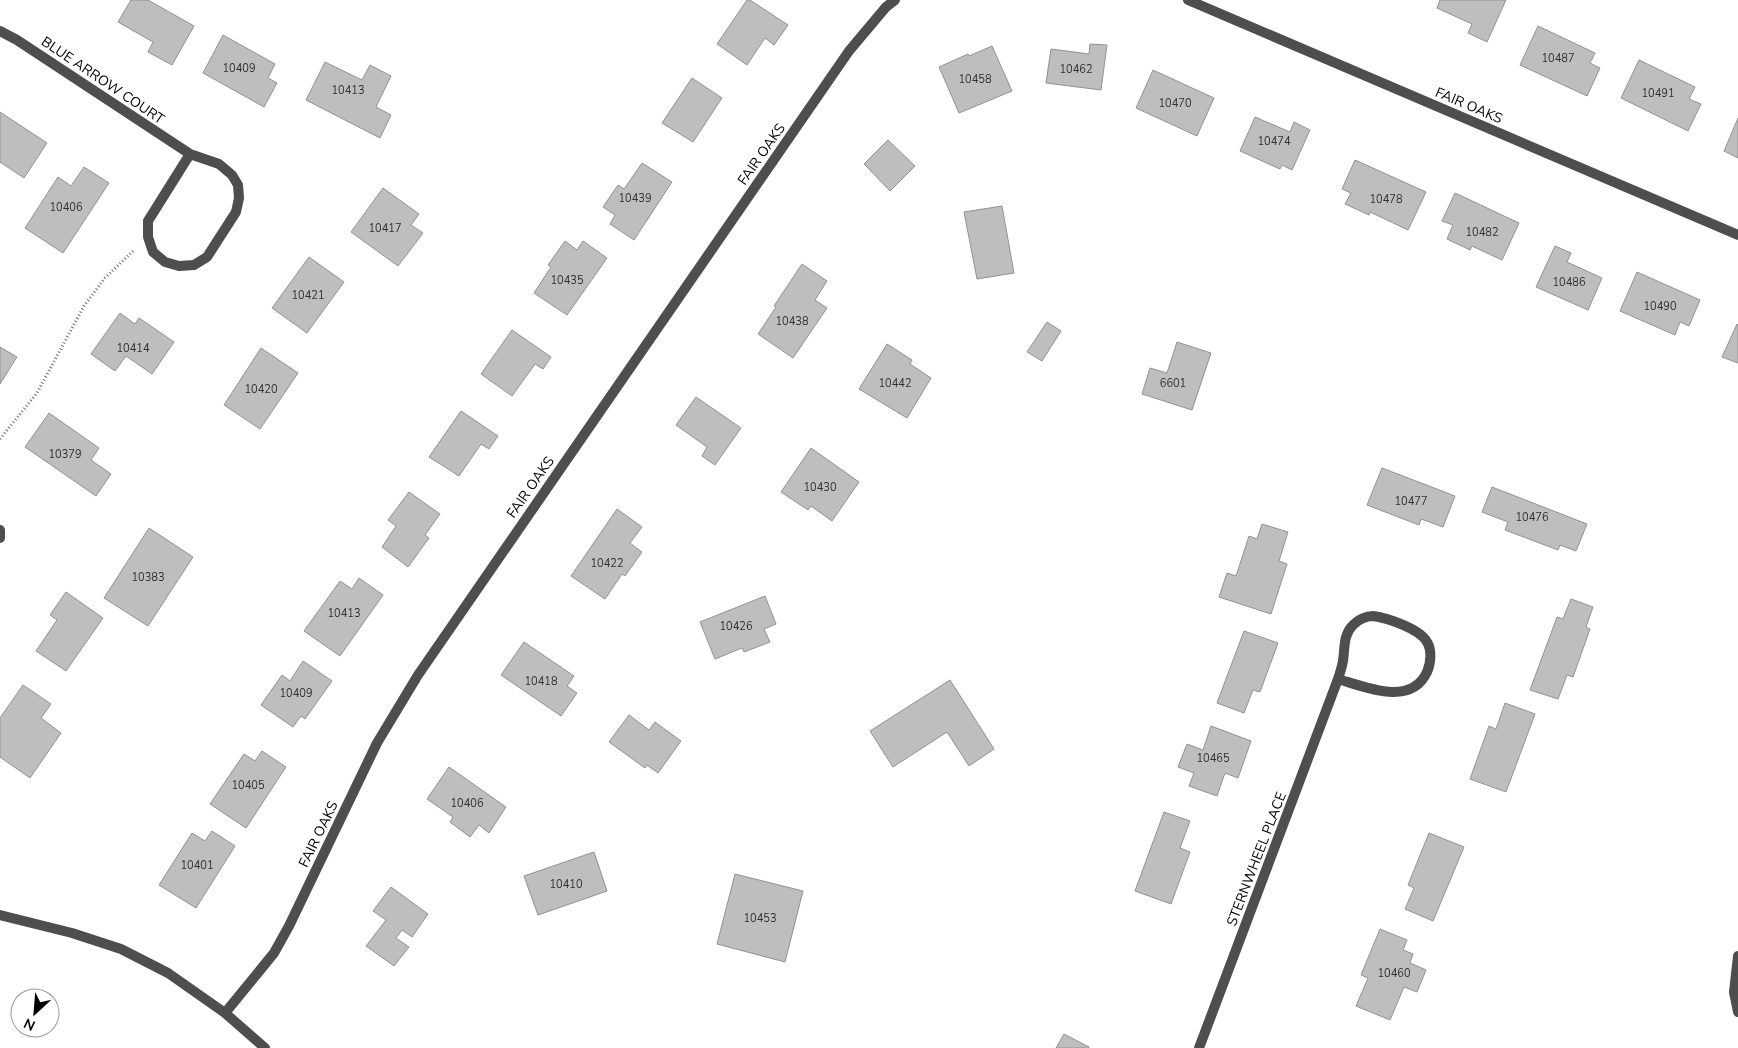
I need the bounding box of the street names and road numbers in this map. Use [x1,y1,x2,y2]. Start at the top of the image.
street label: BLUE ARROW COURT [37,32,168,129]
street label: FAIR OAKS [1432,83,1506,128]
street label: FAIR OAKS [733,119,790,189]
street label: FAIR OAKS [502,452,559,522]
street label: STERNWHEEL PLACE [1222,789,1291,929]
street label: FAIR OAKS [294,798,343,870]

